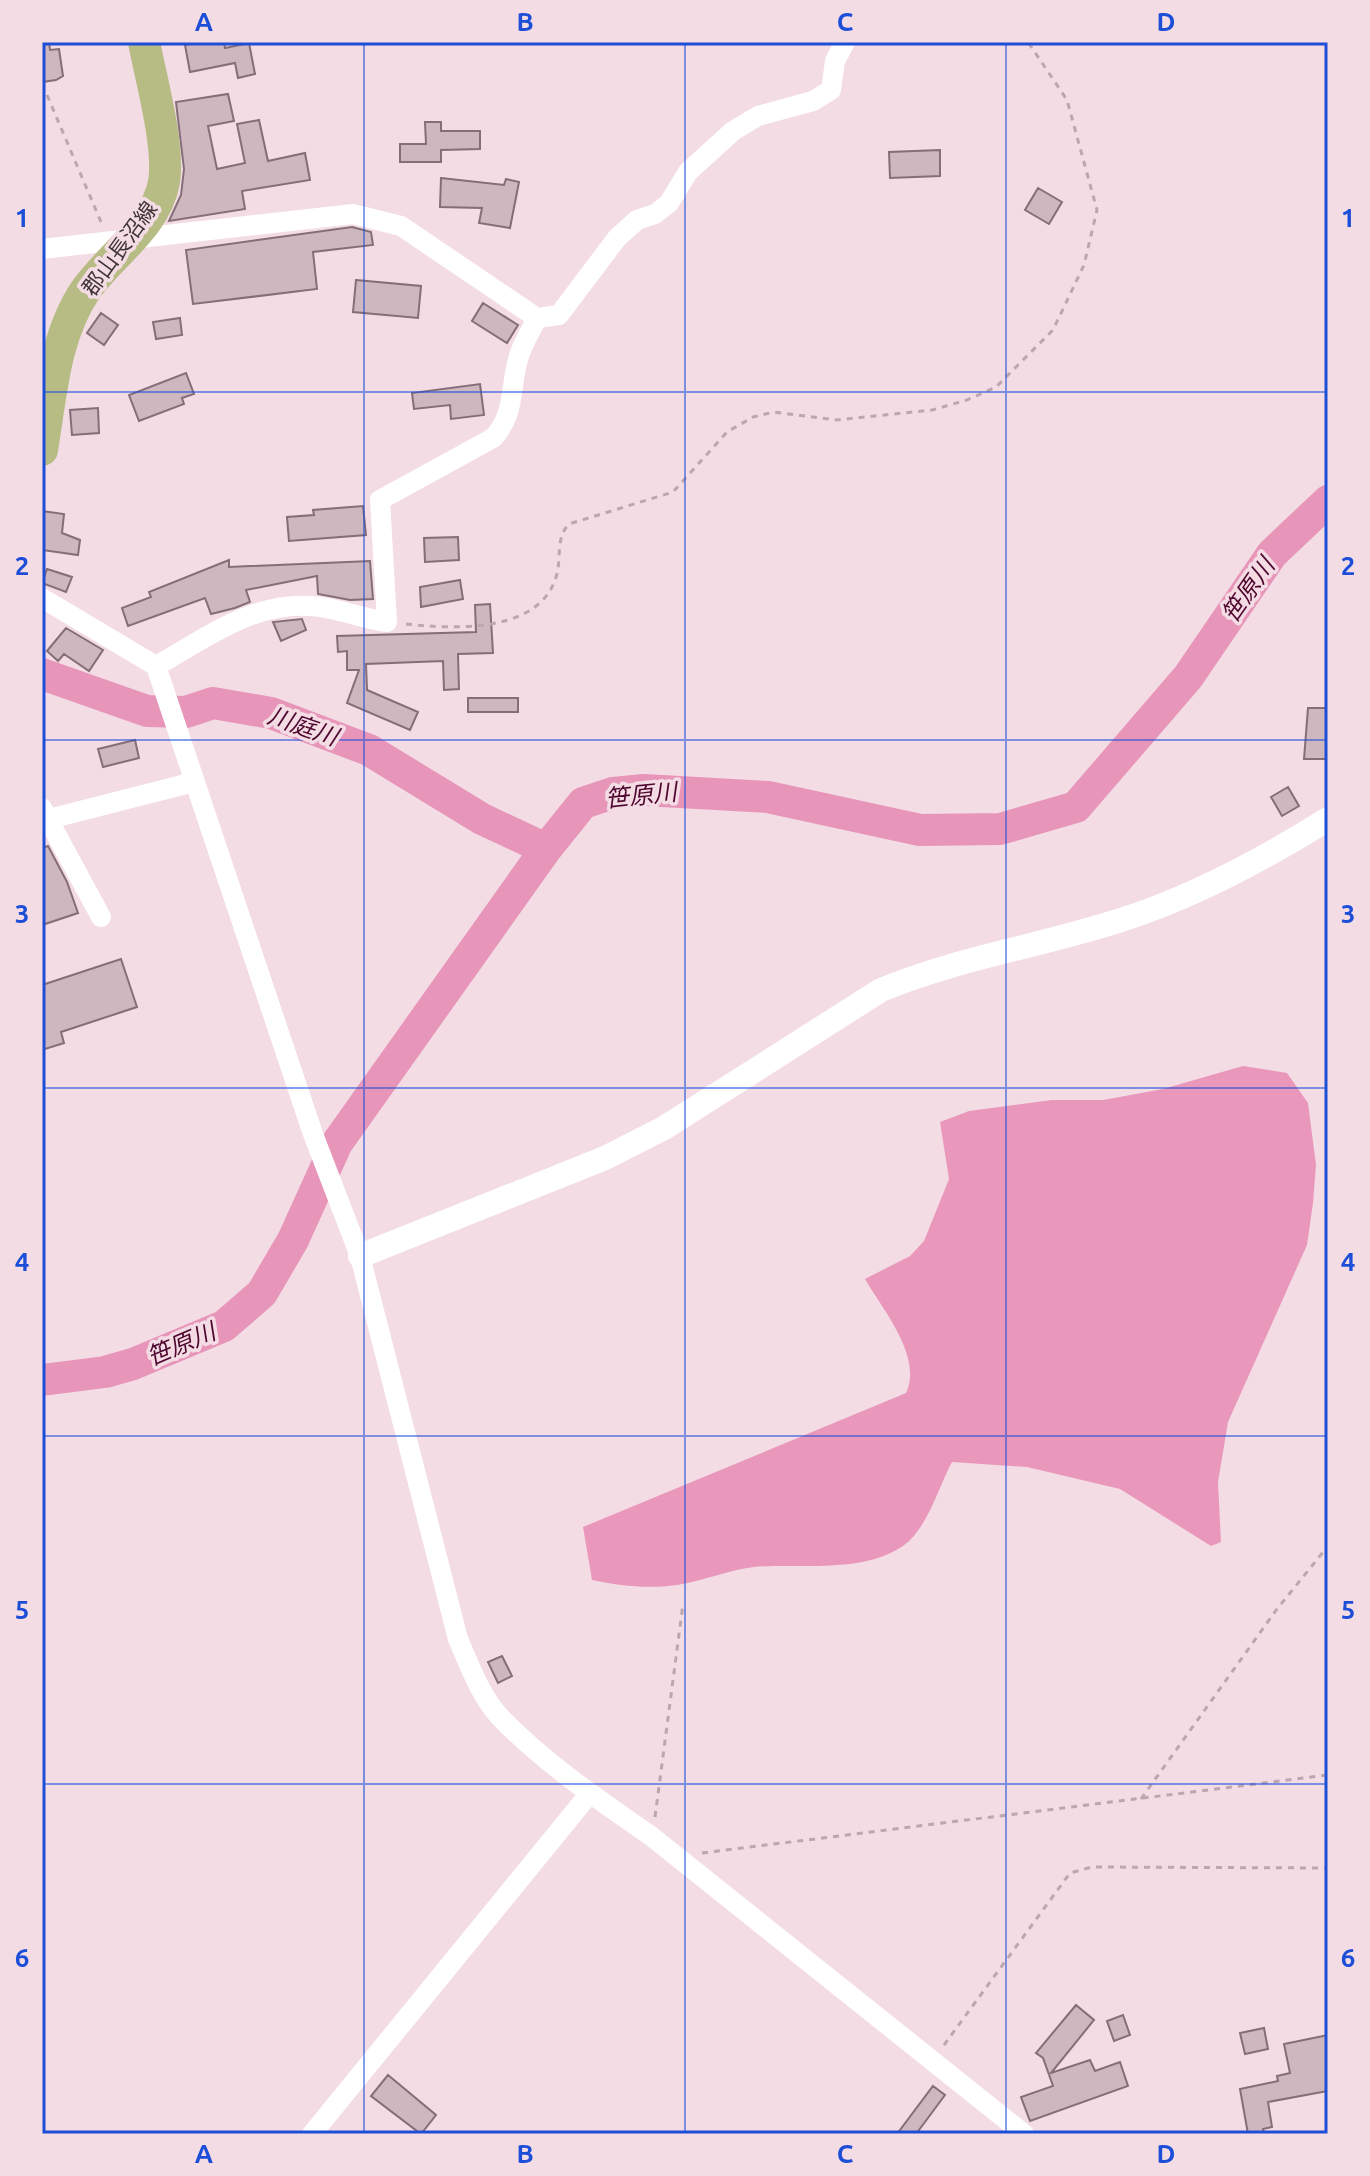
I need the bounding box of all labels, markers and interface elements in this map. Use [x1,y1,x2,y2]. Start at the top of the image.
text: A [195,7,214,36]
text: B [516,7,534,36]
text: C [837,7,854,36]
text: D [1157,7,1175,36]
street label: 郡山長沼線 [77,196,161,300]
text: 1 [15,203,29,232]
text: 1 [1341,203,1355,232]
water label: 笹原川 [1216,550,1281,627]
text: 2 [15,551,29,580]
text: 2 [1341,551,1355,580]
water label: 川庭川 [265,702,344,751]
water label: 笹原川 [604,777,681,812]
text: 3 [15,899,29,928]
text: 3 [1341,899,1355,928]
text: 4 [15,1247,29,1276]
text: 4 [1341,1247,1355,1276]
water label: 笹原川 [143,1316,222,1370]
text: 5 [15,1595,29,1624]
text: 5 [1341,1595,1355,1624]
text: 6 [15,1943,29,1972]
text: 6 [1341,1943,1355,1972]
text: A [195,2139,214,2168]
text: B [516,2139,534,2168]
text: C [837,2139,854,2168]
text: D [1157,2139,1175,2168]

